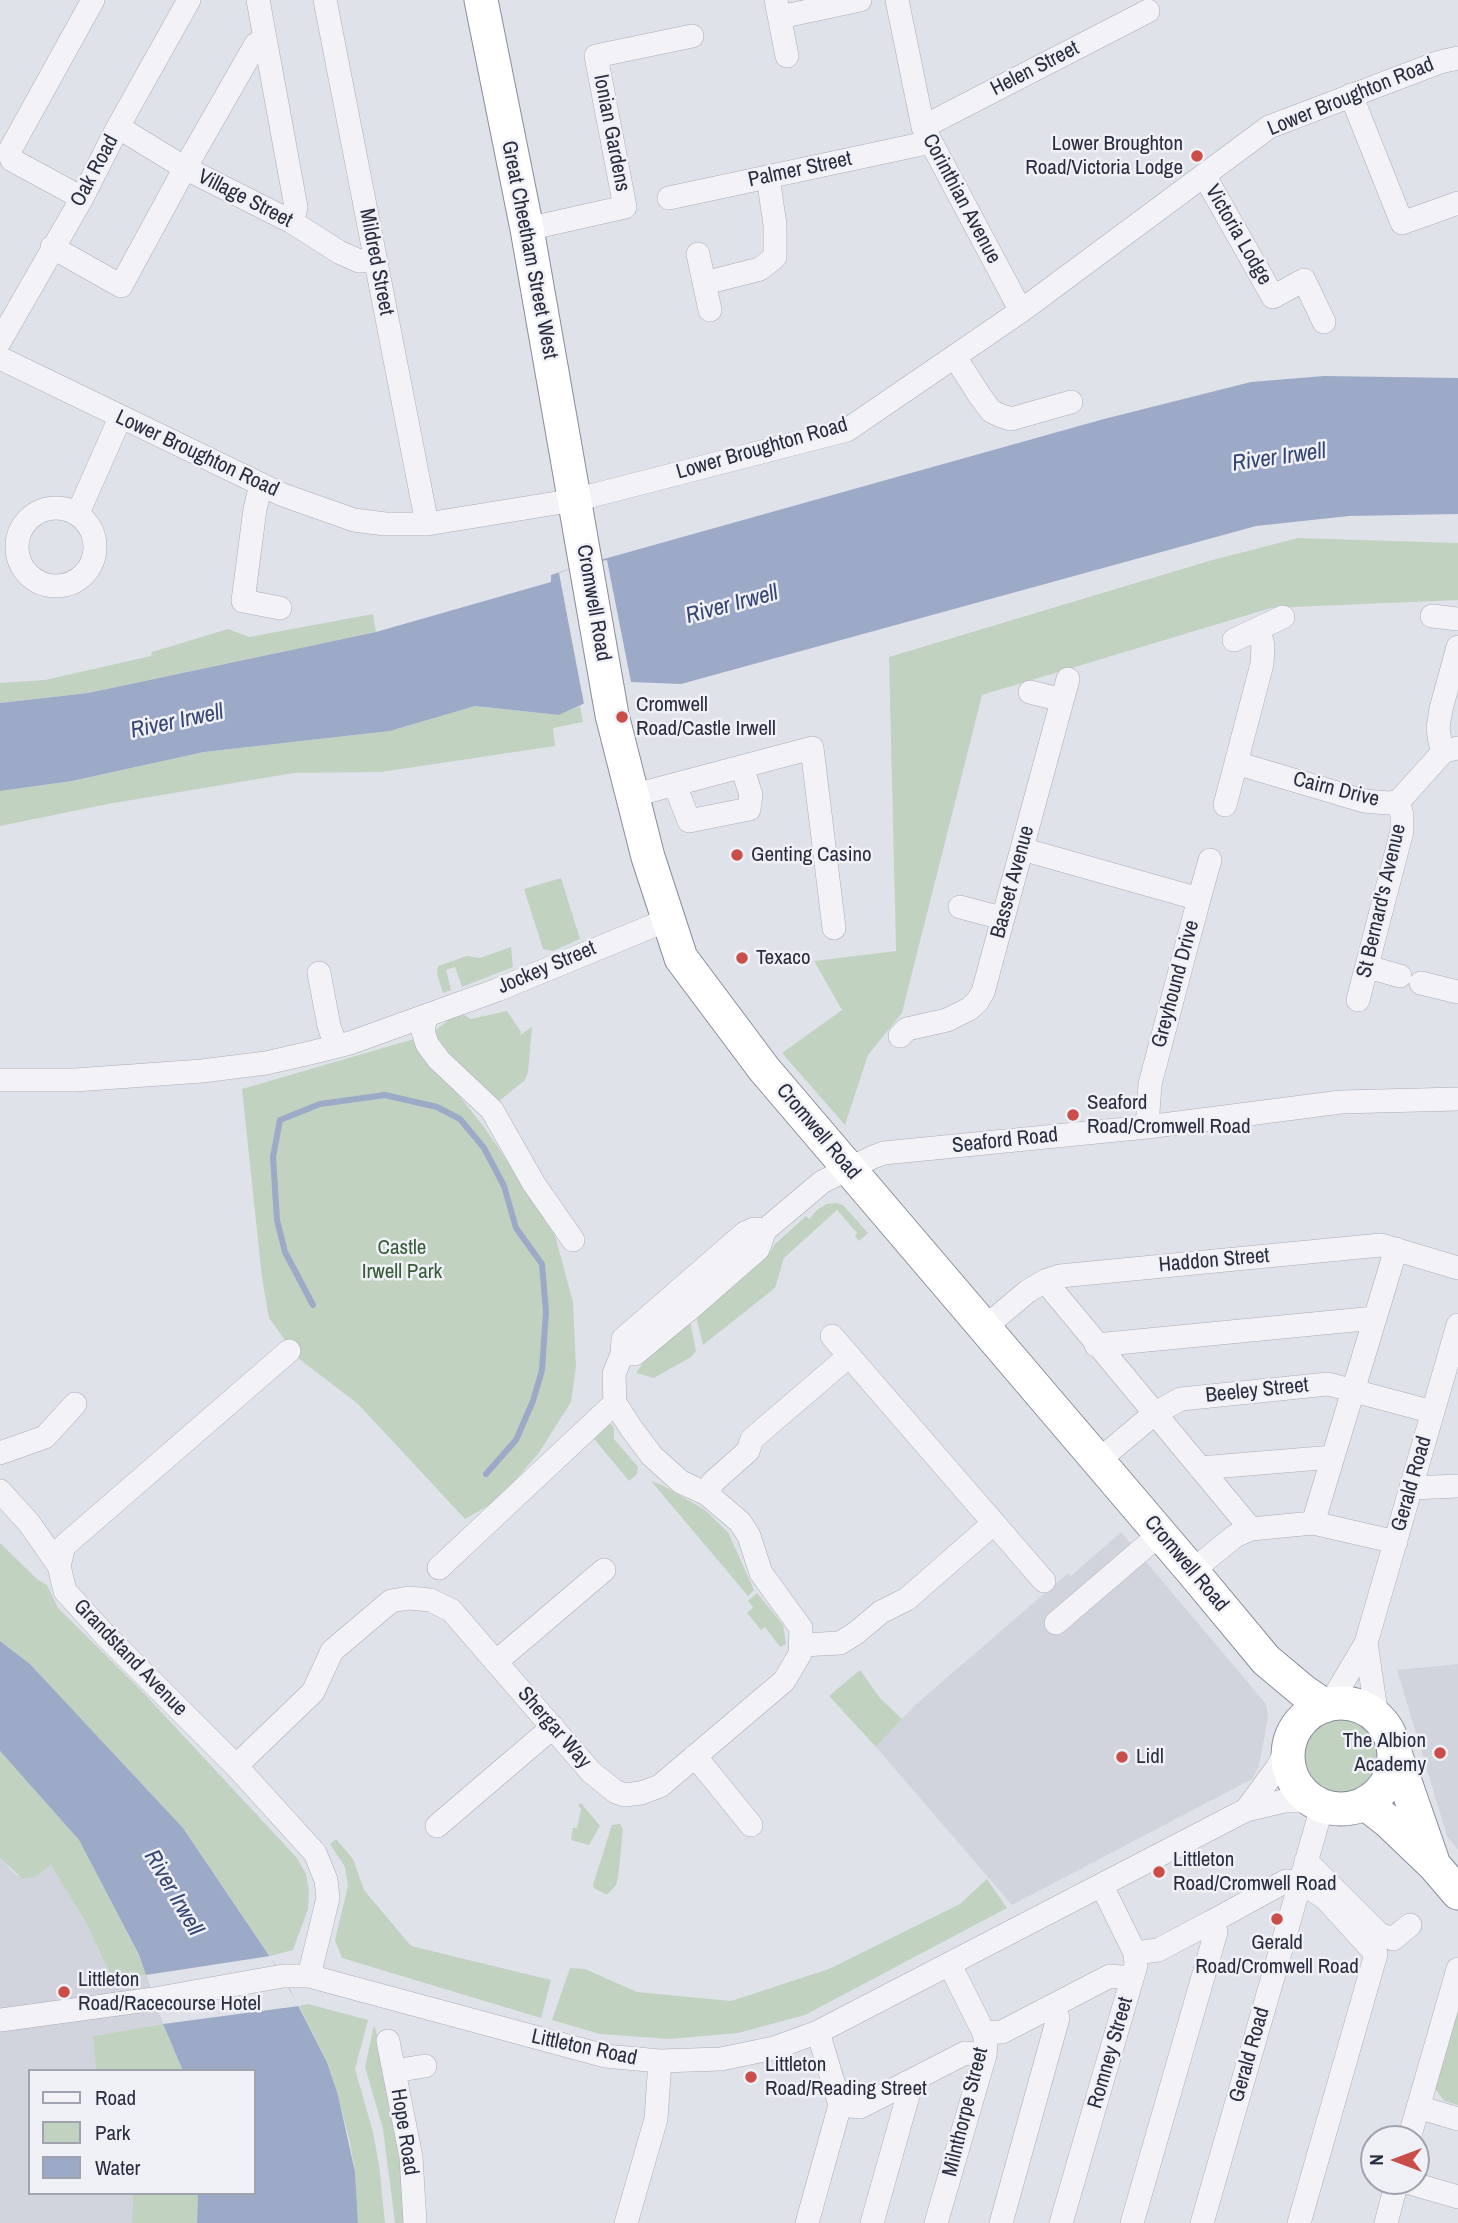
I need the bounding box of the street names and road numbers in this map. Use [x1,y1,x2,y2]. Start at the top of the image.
street label: Helen Street [987,36,1083,102]
street label: Lower Broughton Road [1264,52,1438,142]
street label: Ionian Gardens [587,72,635,194]
street label: Corinthian Avenue [916,130,1006,268]
street label: Oak Road [66,131,124,211]
street label: Great Cheetham Street West [495,139,563,361]
street label: Palmer Street [746,147,854,193]
street label: Village Street [193,164,297,234]
street label: Victoria Lodge [1199,180,1277,290]
street label: Mildred Street [353,207,399,317]
street label: Lower Broughton Road [111,405,283,503]
street label: Lower Broughton Road [673,412,851,486]
street label: Cromwell Road [570,543,616,663]
street label: Cairn Drive [1290,767,1382,813]
street label: St Bernard's Avenue [1352,822,1412,980]
street label: Basset Avenue [986,823,1040,941]
street label: Greyhound Drive [1147,917,1205,1051]
street label: Jockey Street [494,936,600,1000]
street label: Cromwell Road [771,1079,865,1185]
street label: Seaford Road [951,1123,1059,1159]
street label: Haddon Street [1158,1244,1270,1278]
street label: Beeley Street [1204,1373,1310,1409]
street label: Gerald Road [1386,1434,1438,1534]
street label: Cromwell Road [1139,1511,1233,1617]
street label: Grandstand Avenue [68,1594,192,1722]
street label: Shergar Way [512,1682,596,1774]
street label: Romney Street [1083,1994,1139,2112]
street label: Gerald Road [1224,2005,1276,2105]
street label: Littleton Road [529,2025,639,2071]
street label: Milnthorpe Street [938,2045,994,2179]
street label: Hope Road [385,2087,423,2177]

